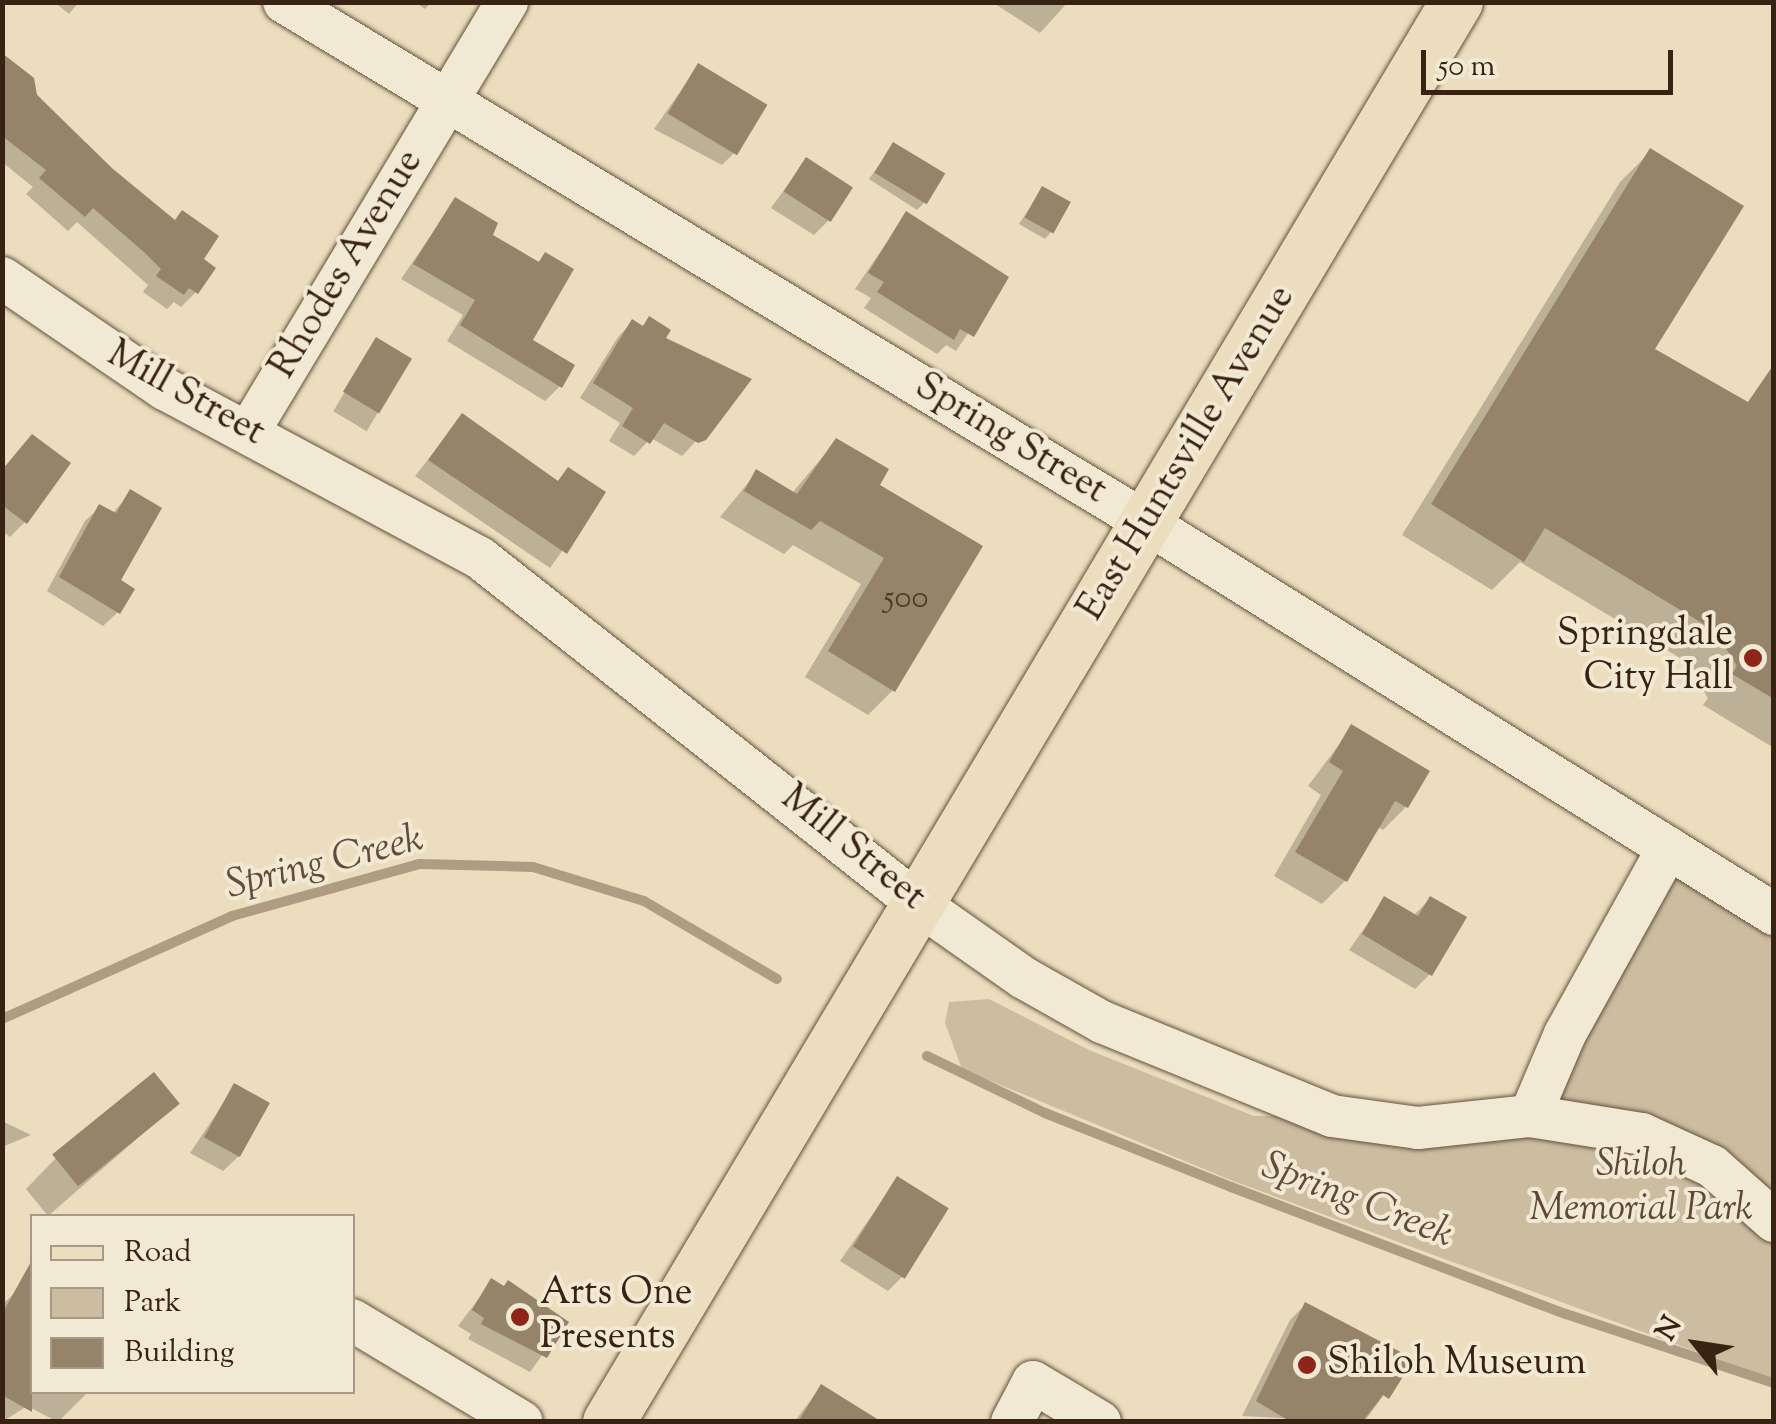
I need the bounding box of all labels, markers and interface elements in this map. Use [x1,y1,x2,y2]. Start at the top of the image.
scale bar [1426,30,1678,92]
text: 50 m [1438,46,1495,89]
street label: Rhodes Avenue [262,142,434,388]
street label: East Huntsville Avenue [1070,278,1306,630]
street label: Mill Street [98,333,272,457]
street label: Spring Street [906,365,1114,515]
house number: 500 [884,580,928,618]
place label: Springdale City Hall [1557,613,1733,702]
marker: Springdale City Hall [1742,647,1764,669]
street label: Mill Street [770,777,934,921]
water label: Spring Creek [222,816,428,912]
water label: Spring Creek [1254,1144,1460,1260]
park label: Shiloh Memorial Park [1529,1144,1753,1234]
legend [30,1214,355,1394]
text: Road [124,1232,191,1275]
place label: Arts One Presents [540,1272,693,1362]
text: Park [124,1282,181,1325]
north arrow [1646,1294,1746,1394]
marker: Arts One Presents [509,1306,531,1328]
text: N [1647,1309,1693,1349]
text: Building [124,1332,234,1375]
place label: Shiloh Museum [1327,1342,1586,1388]
marker: Shiloh Museum [1296,1354,1318,1376]

